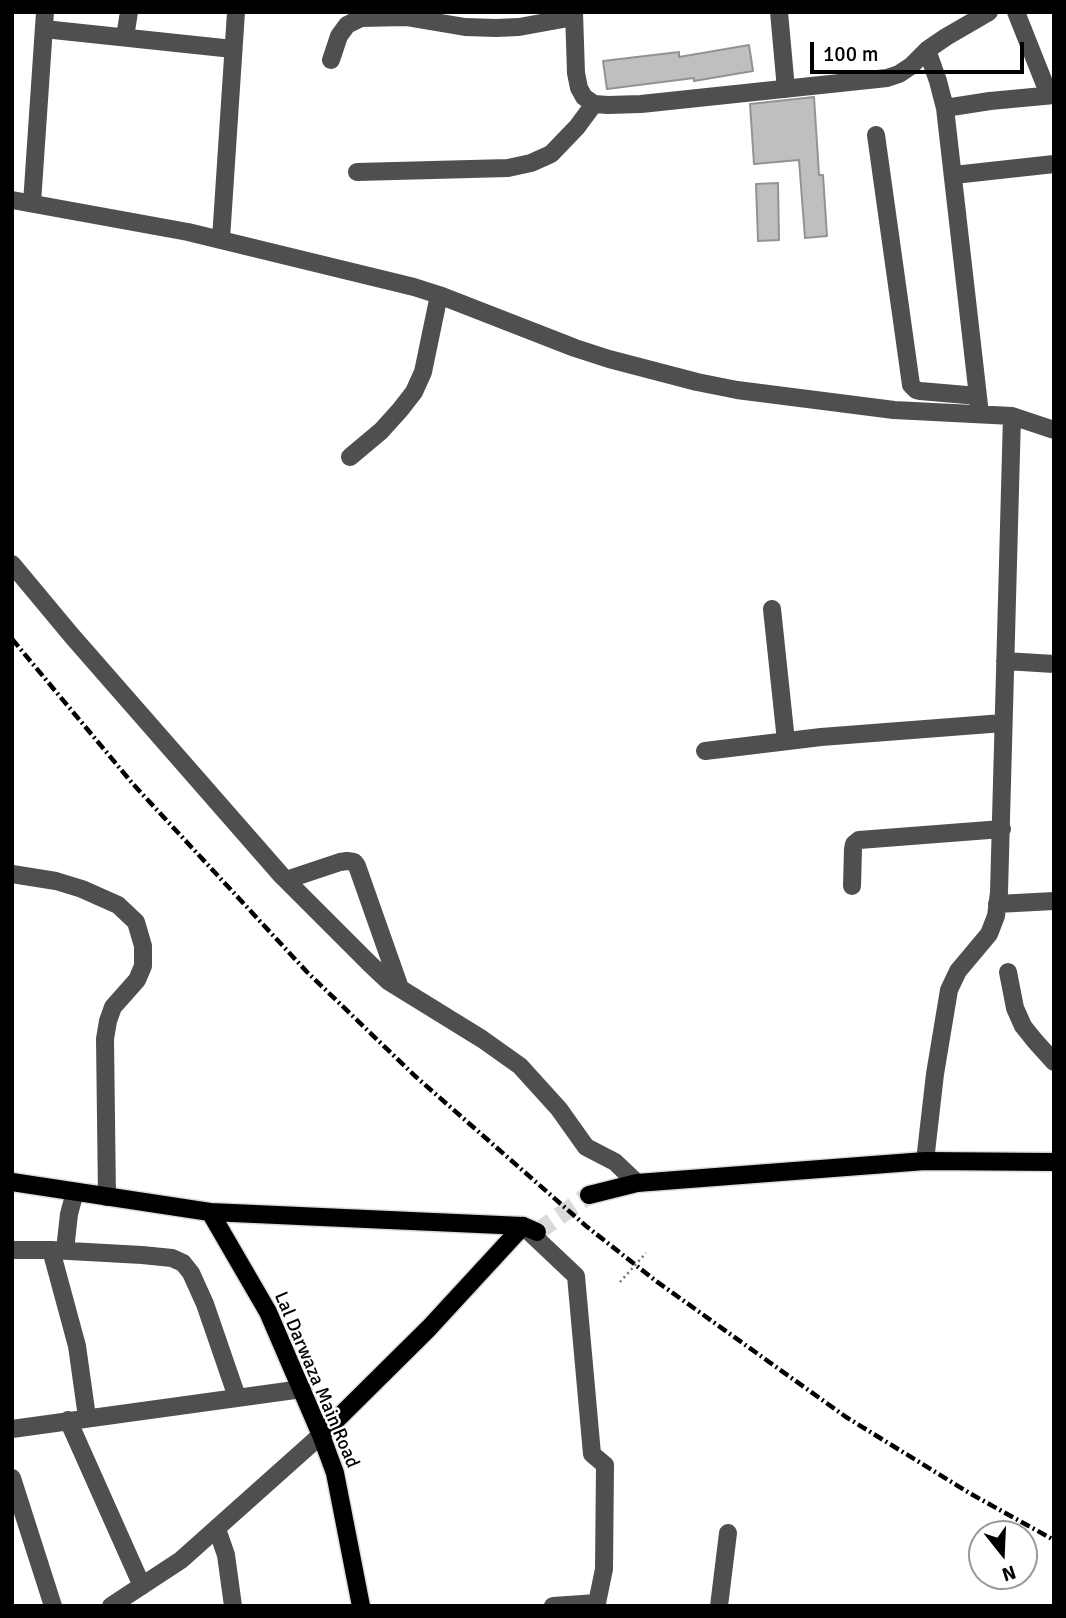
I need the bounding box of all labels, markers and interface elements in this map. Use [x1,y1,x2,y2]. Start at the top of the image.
scale bar [814,28,1028,72]
text: 100 m [823,41,878,67]
street label: Lal Darwaza Main Road [269,1289,363,1471]
north arrow [968,1520,1038,1590]
text: N [999,1560,1019,1587]

